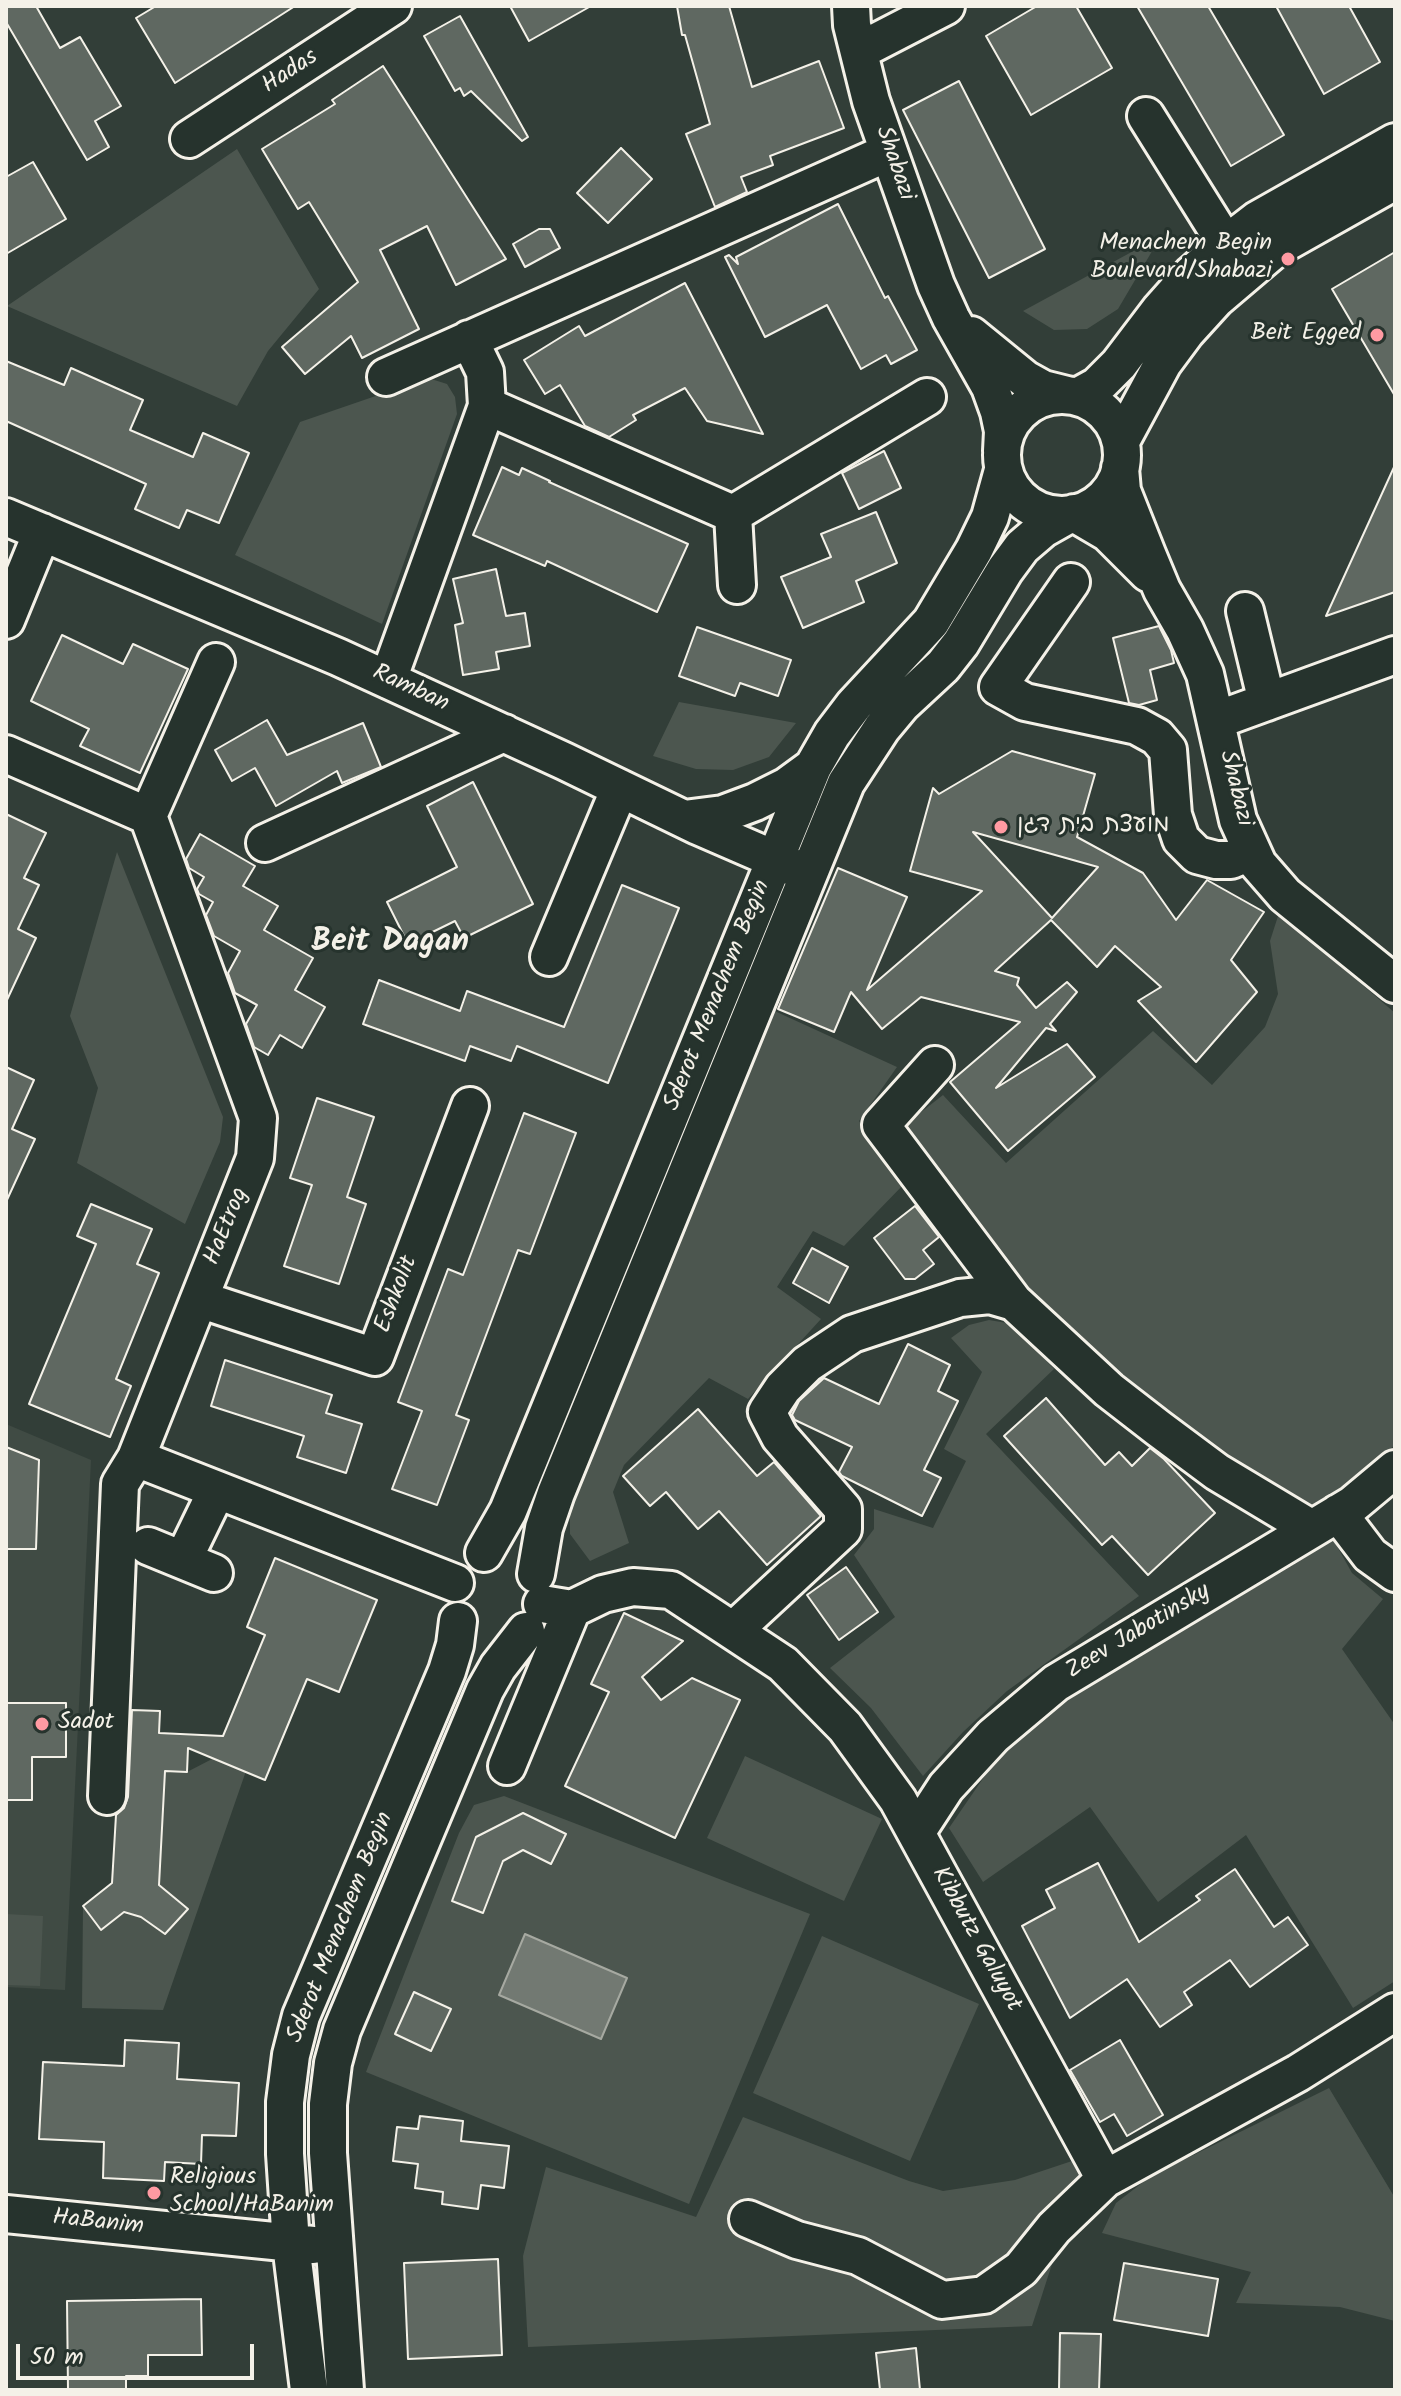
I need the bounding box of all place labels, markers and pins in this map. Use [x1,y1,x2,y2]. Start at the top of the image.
place label: Menachem Begin Boulevard/Shabazi [1091,231,1272,287]
marker: Menachem Begin Boulevard/Shabazi [1279,250,1297,268]
place label: Beit Egged [1251,321,1361,349]
marker: Beit Egged [1368,326,1386,344]
place label: מועצת בית דגן [1017,813,1170,841]
marker: מועצת בית דגן [992,818,1010,836]
place label: Sadot [58,1710,114,1738]
marker: Sadot [33,1715,51,1733]
place label: Religious School/HaBanim [170,2165,334,2221]
marker: Religious School/HaBanim [145,2184,163,2202]

